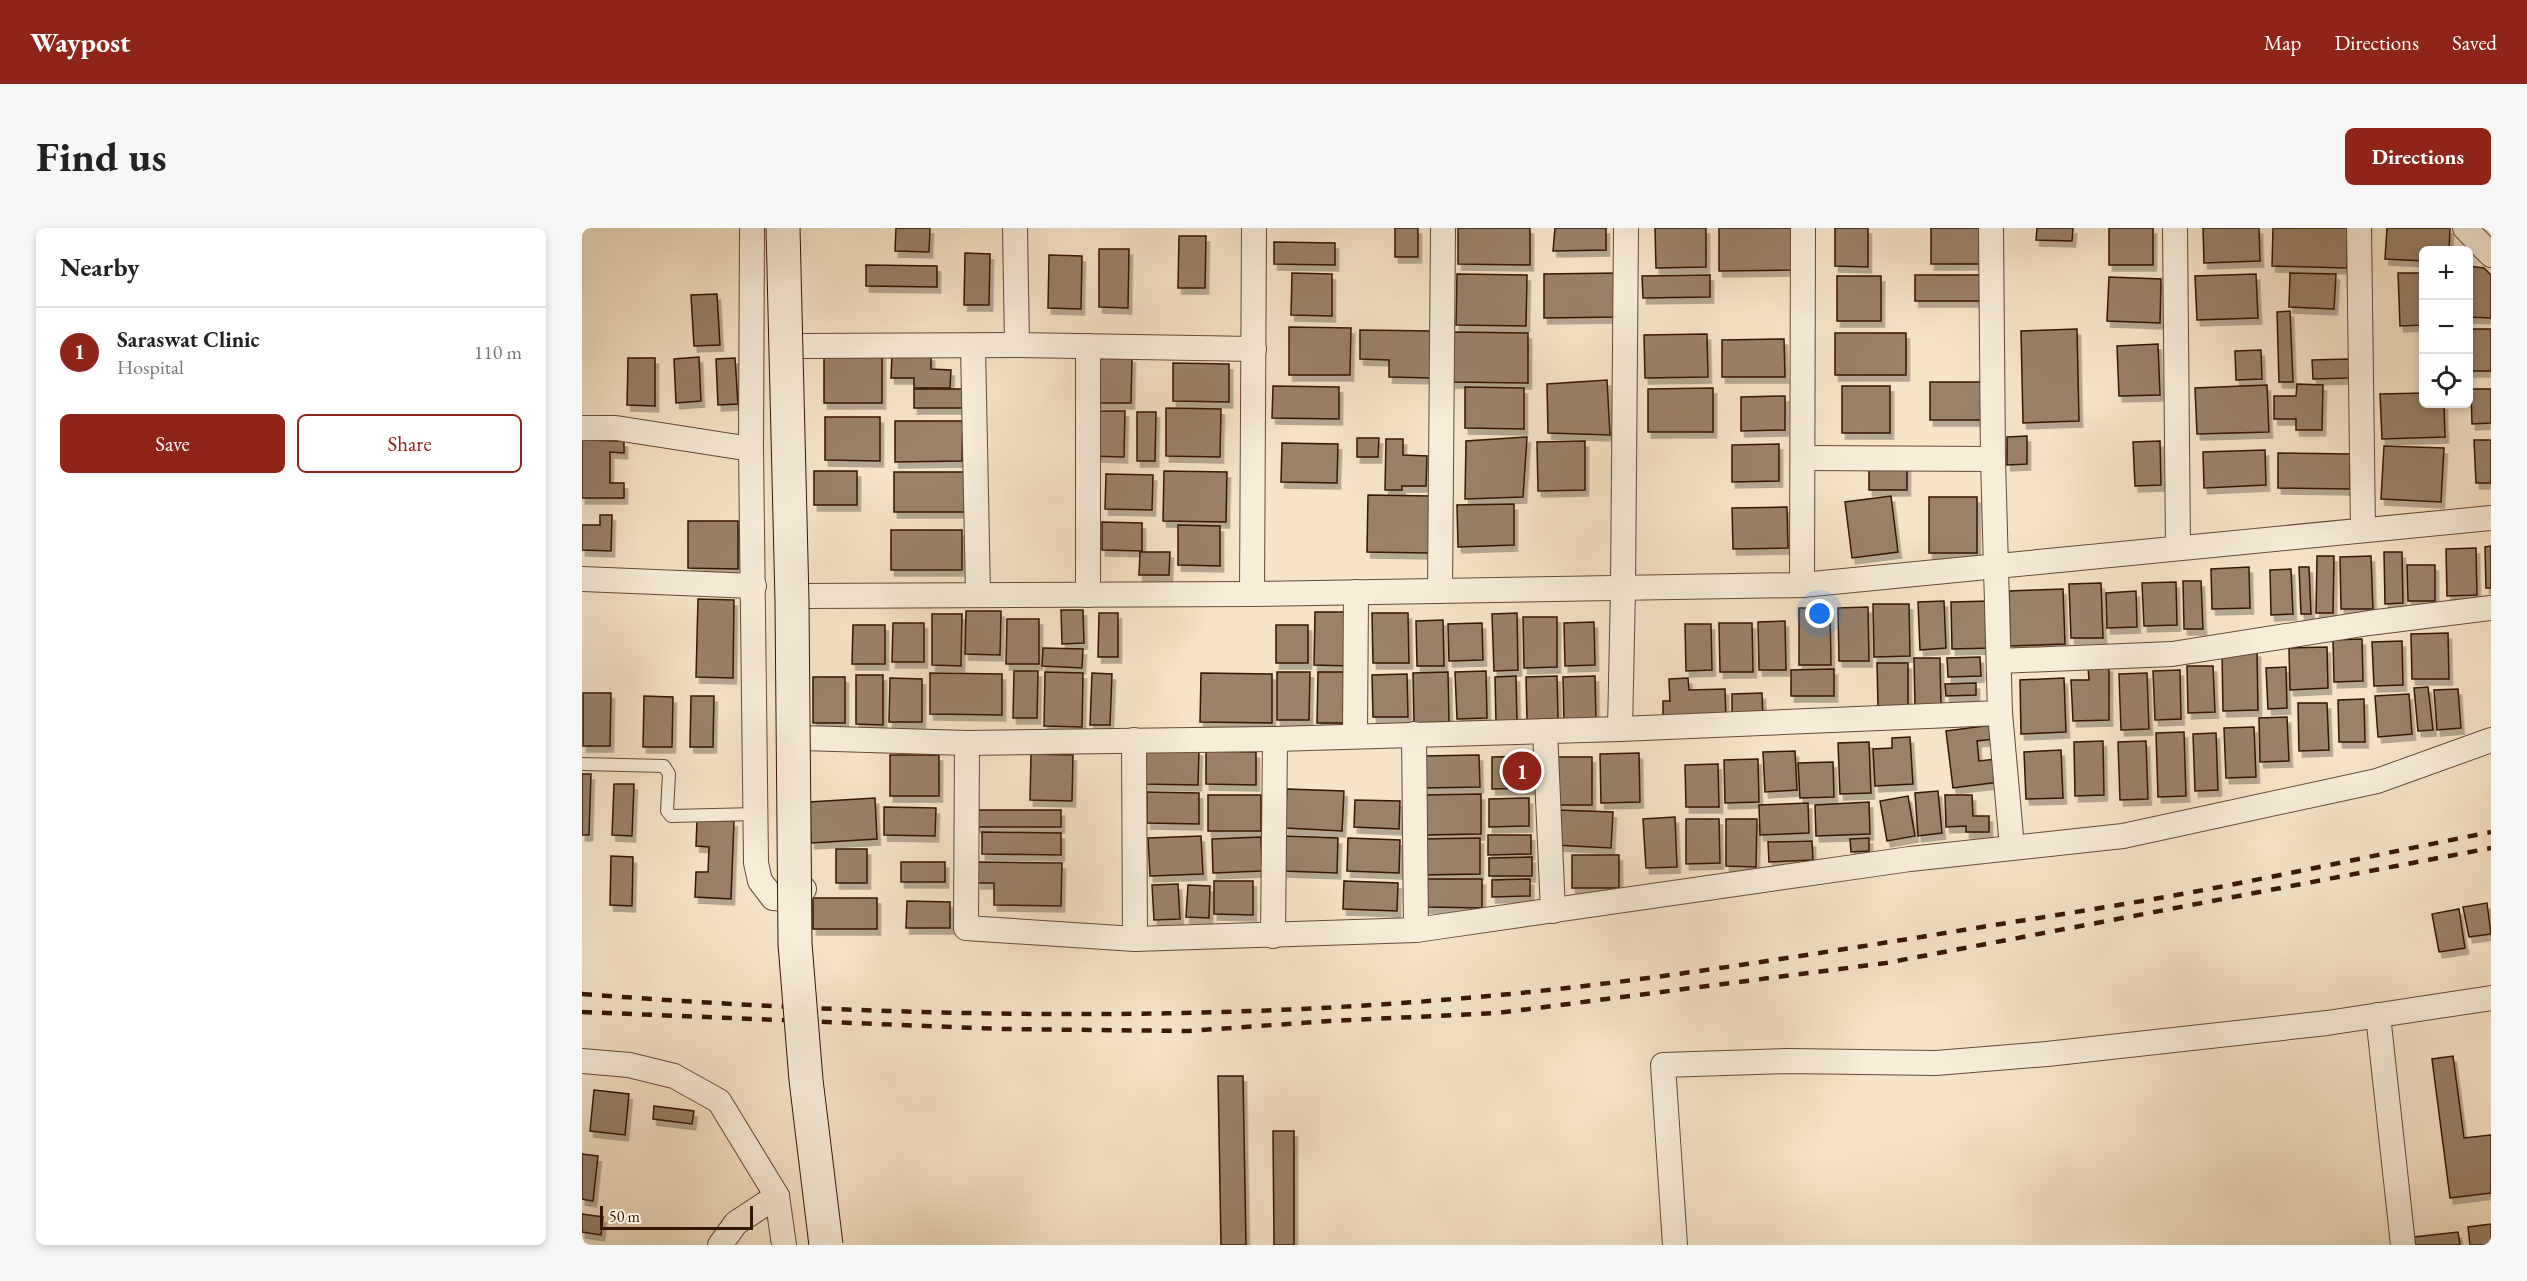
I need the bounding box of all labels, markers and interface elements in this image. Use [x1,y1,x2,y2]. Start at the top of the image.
text: Waypost [30,24,131,60]
text: Map [2264,29,2301,56]
text: Directions [2334,29,2419,56]
text: Saved [2452,29,2497,56]
button: Directions [2345,128,2491,185]
text: Find us [36,129,167,184]
map controls [2419,246,2473,408]
button: + [2419,246,2473,300]
text: Nearby [60,250,140,284]
button: − [2419,300,2473,354]
text: Saraswat Clinic [117,325,260,354]
text: 1 [74,339,85,365]
text: 110 m [474,339,522,365]
text: Hospital [117,354,184,380]
button: locate [2419,354,2473,408]
button: Save [60,414,285,473]
button: Share [297,414,522,473]
your location [1805,599,1834,628]
pin: 1 [1502,748,1542,794]
scale bar [600,1203,753,1230]
text: 50 m [609,1206,640,1227]

